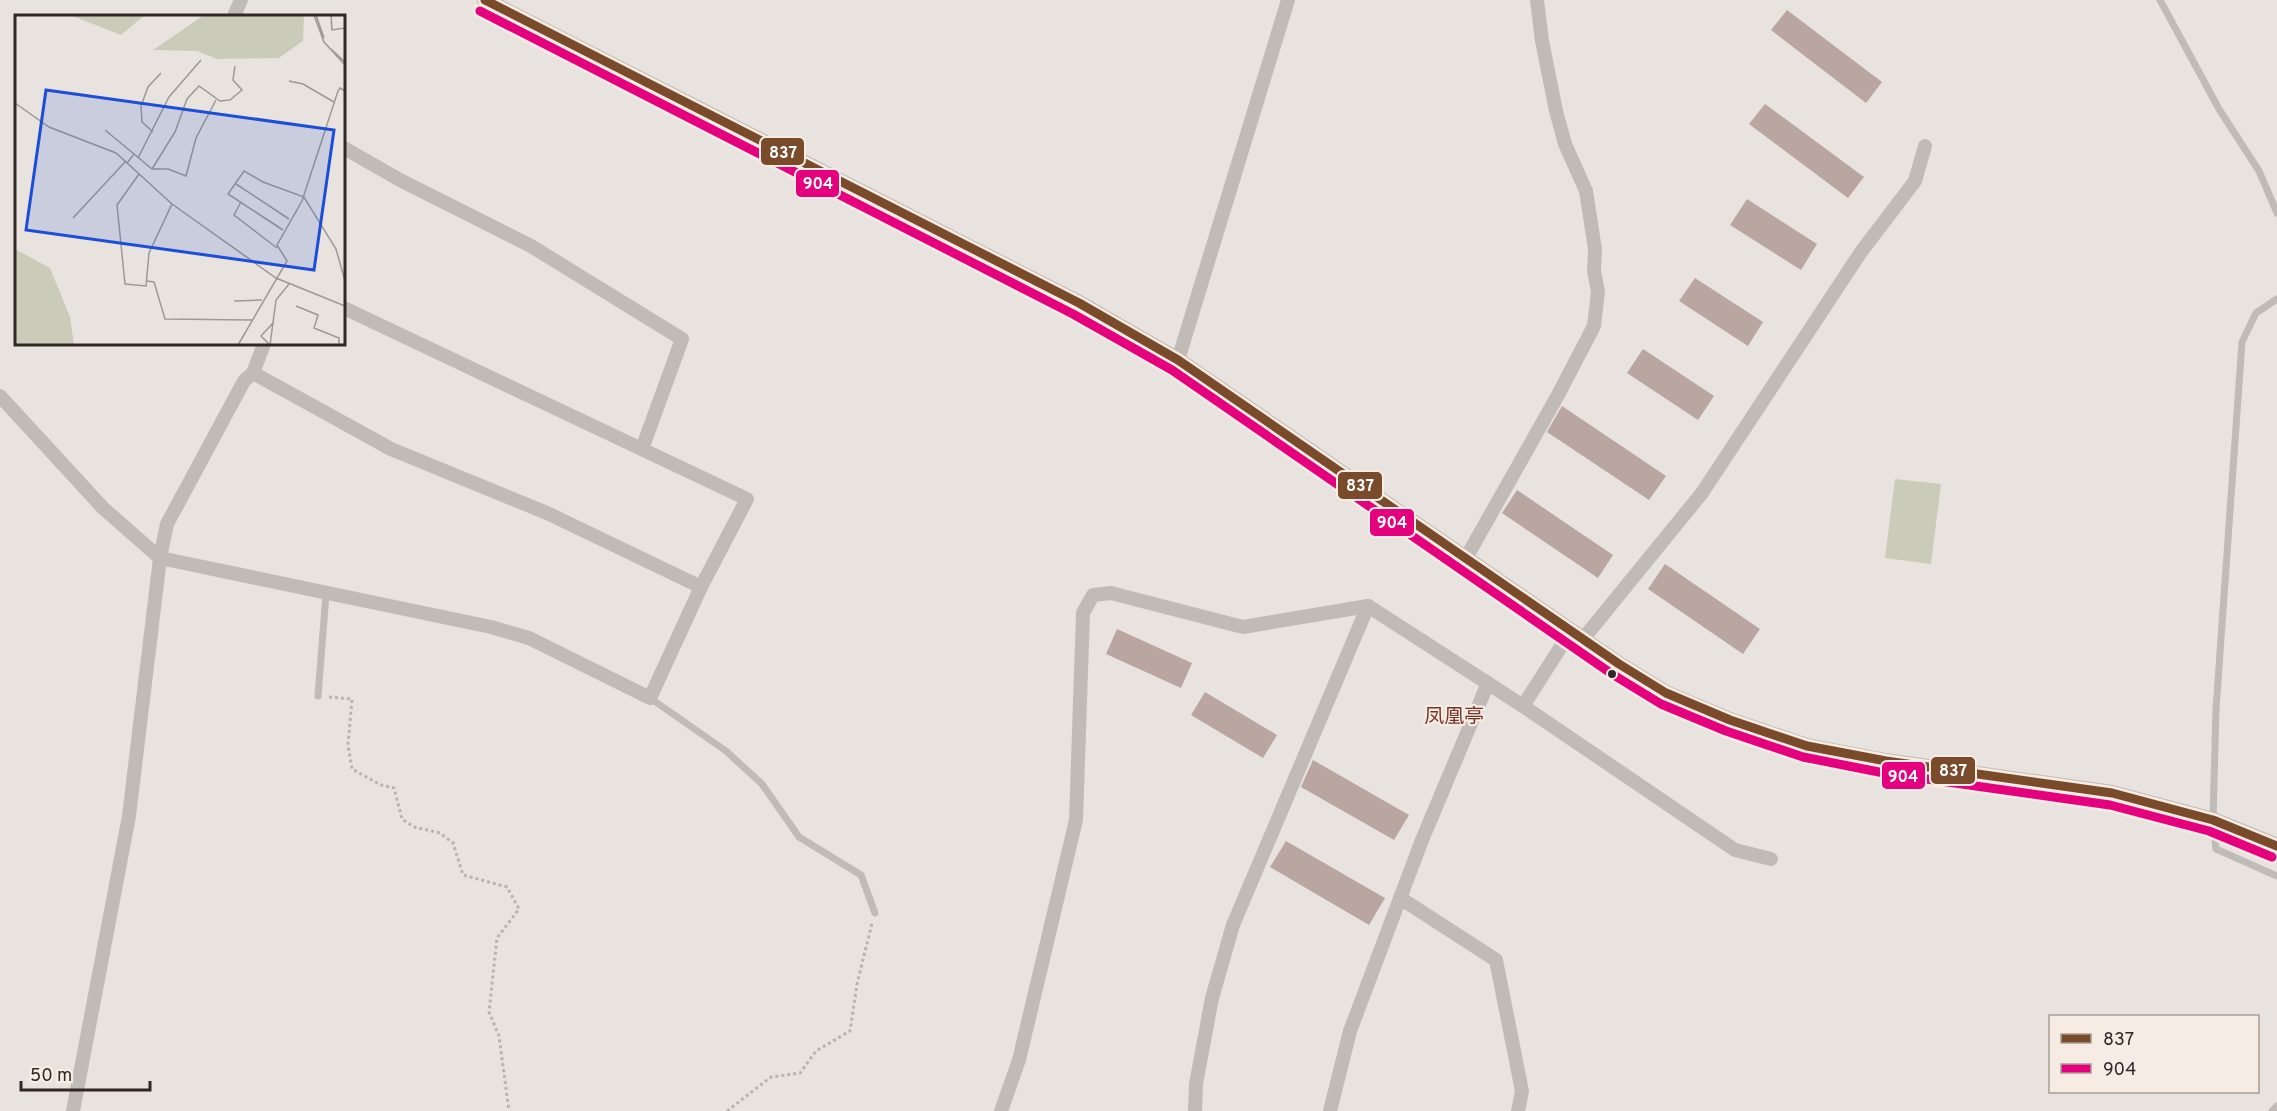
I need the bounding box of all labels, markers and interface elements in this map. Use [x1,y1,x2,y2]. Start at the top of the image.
inset map [15,15,345,345]
line badge: 837 [760,137,805,166]
text: 837 [769,144,797,164]
line badge: 904 [795,169,840,198]
text: 904 [803,175,833,195]
line badge: 837 [1337,471,1383,500]
text: 837 [1346,477,1374,497]
line badge: 904 [1369,508,1415,537]
text: 904 [1377,514,1407,534]
unlabelled marker [1606,668,1618,680]
district label: 凤凰亭 [1424,705,1484,731]
line badge: 837 [1930,756,1976,785]
line badge: 904 [1881,761,1926,790]
text: 837 [1939,762,1967,782]
text: 904 [1888,768,1918,788]
legend [2049,1015,2259,1093]
text: 837 [2103,1029,2134,1052]
scale bar [21,1054,150,1092]
text: 904 [2103,1059,2136,1082]
text: 50 m [30,1065,72,1088]

